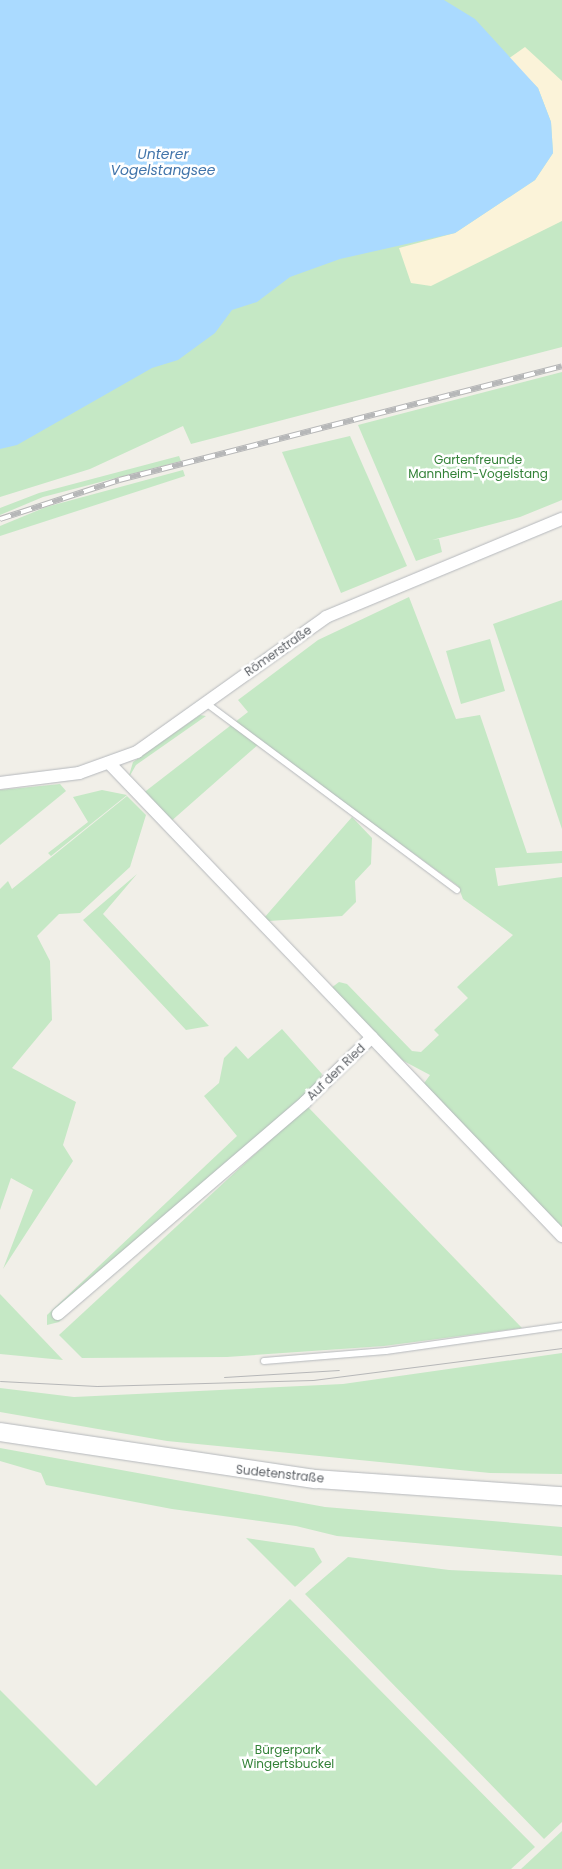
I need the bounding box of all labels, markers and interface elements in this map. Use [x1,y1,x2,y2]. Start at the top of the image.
water label: Unterer Vogelstangsee [111,146,215,178]
park label: Gartenfreunde Mannheim-Vogelstang [408,453,548,481]
street label: Römerstraße [242,623,314,679]
street label: Auf den Ried [304,1041,368,1103]
street label: Sudetenstraße [235,1462,325,1486]
park label: Bürgerpark Wingertsbuckel [242,1743,334,1771]

